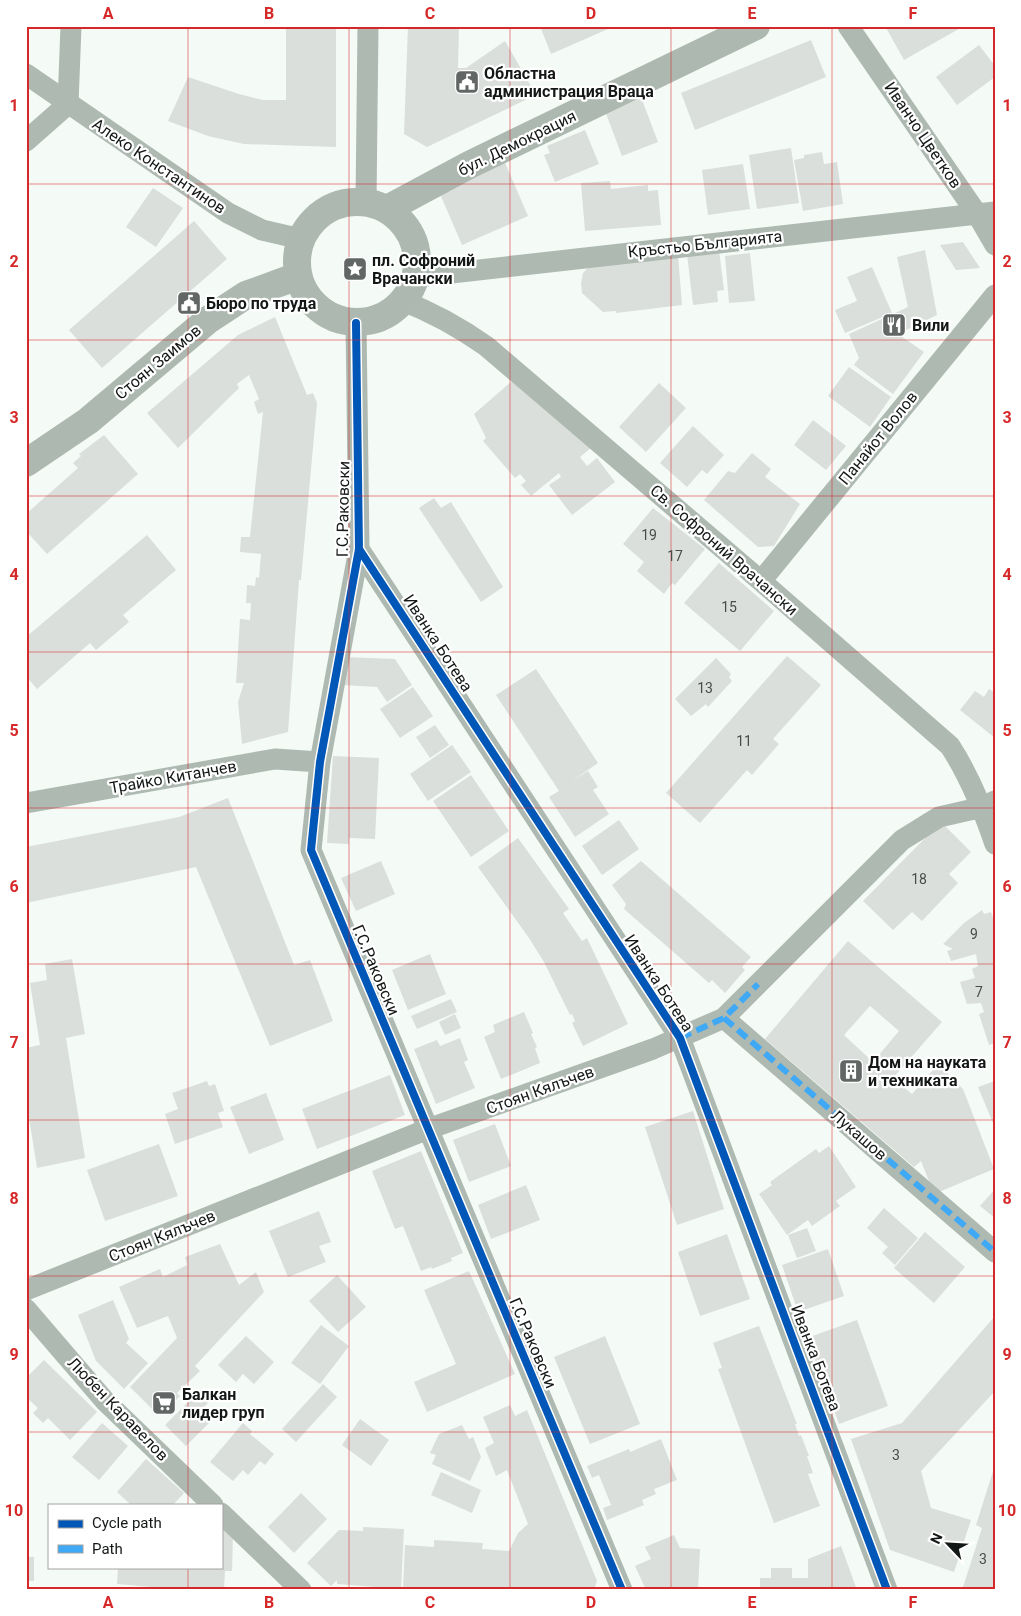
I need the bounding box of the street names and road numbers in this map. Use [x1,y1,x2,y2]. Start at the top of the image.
street label: Иванчо Цветков [880,78,966,192]
street label: бул. Демокрация [455,106,579,180]
street label: Алеко Константинов [89,114,229,218]
street label: Кръстьо Българията [627,226,783,262]
street label: Стоян Заимов [111,321,205,403]
street label: Панайот Волов [835,388,921,488]
street label: Г.С.Раковски [333,461,353,557]
street label: Св. Софроний Врачански [646,481,802,619]
street label: Иванка Ботева [399,591,477,695]
street label: Трайко Китанчев [108,756,238,798]
street label: Г.С.Раковски [348,922,404,1018]
street label: Иванка Ботева [620,931,698,1035]
street label: Стоян Кялъчев [484,1062,596,1118]
street label: Лукашов [827,1106,891,1164]
street label: Стоян Кялъчев [106,1206,218,1266]
street label: Г.С.Раковски [505,1295,561,1391]
street label: Иванка Ботева [787,1302,845,1414]
street label: Любен Каравелов [64,1353,172,1465]

